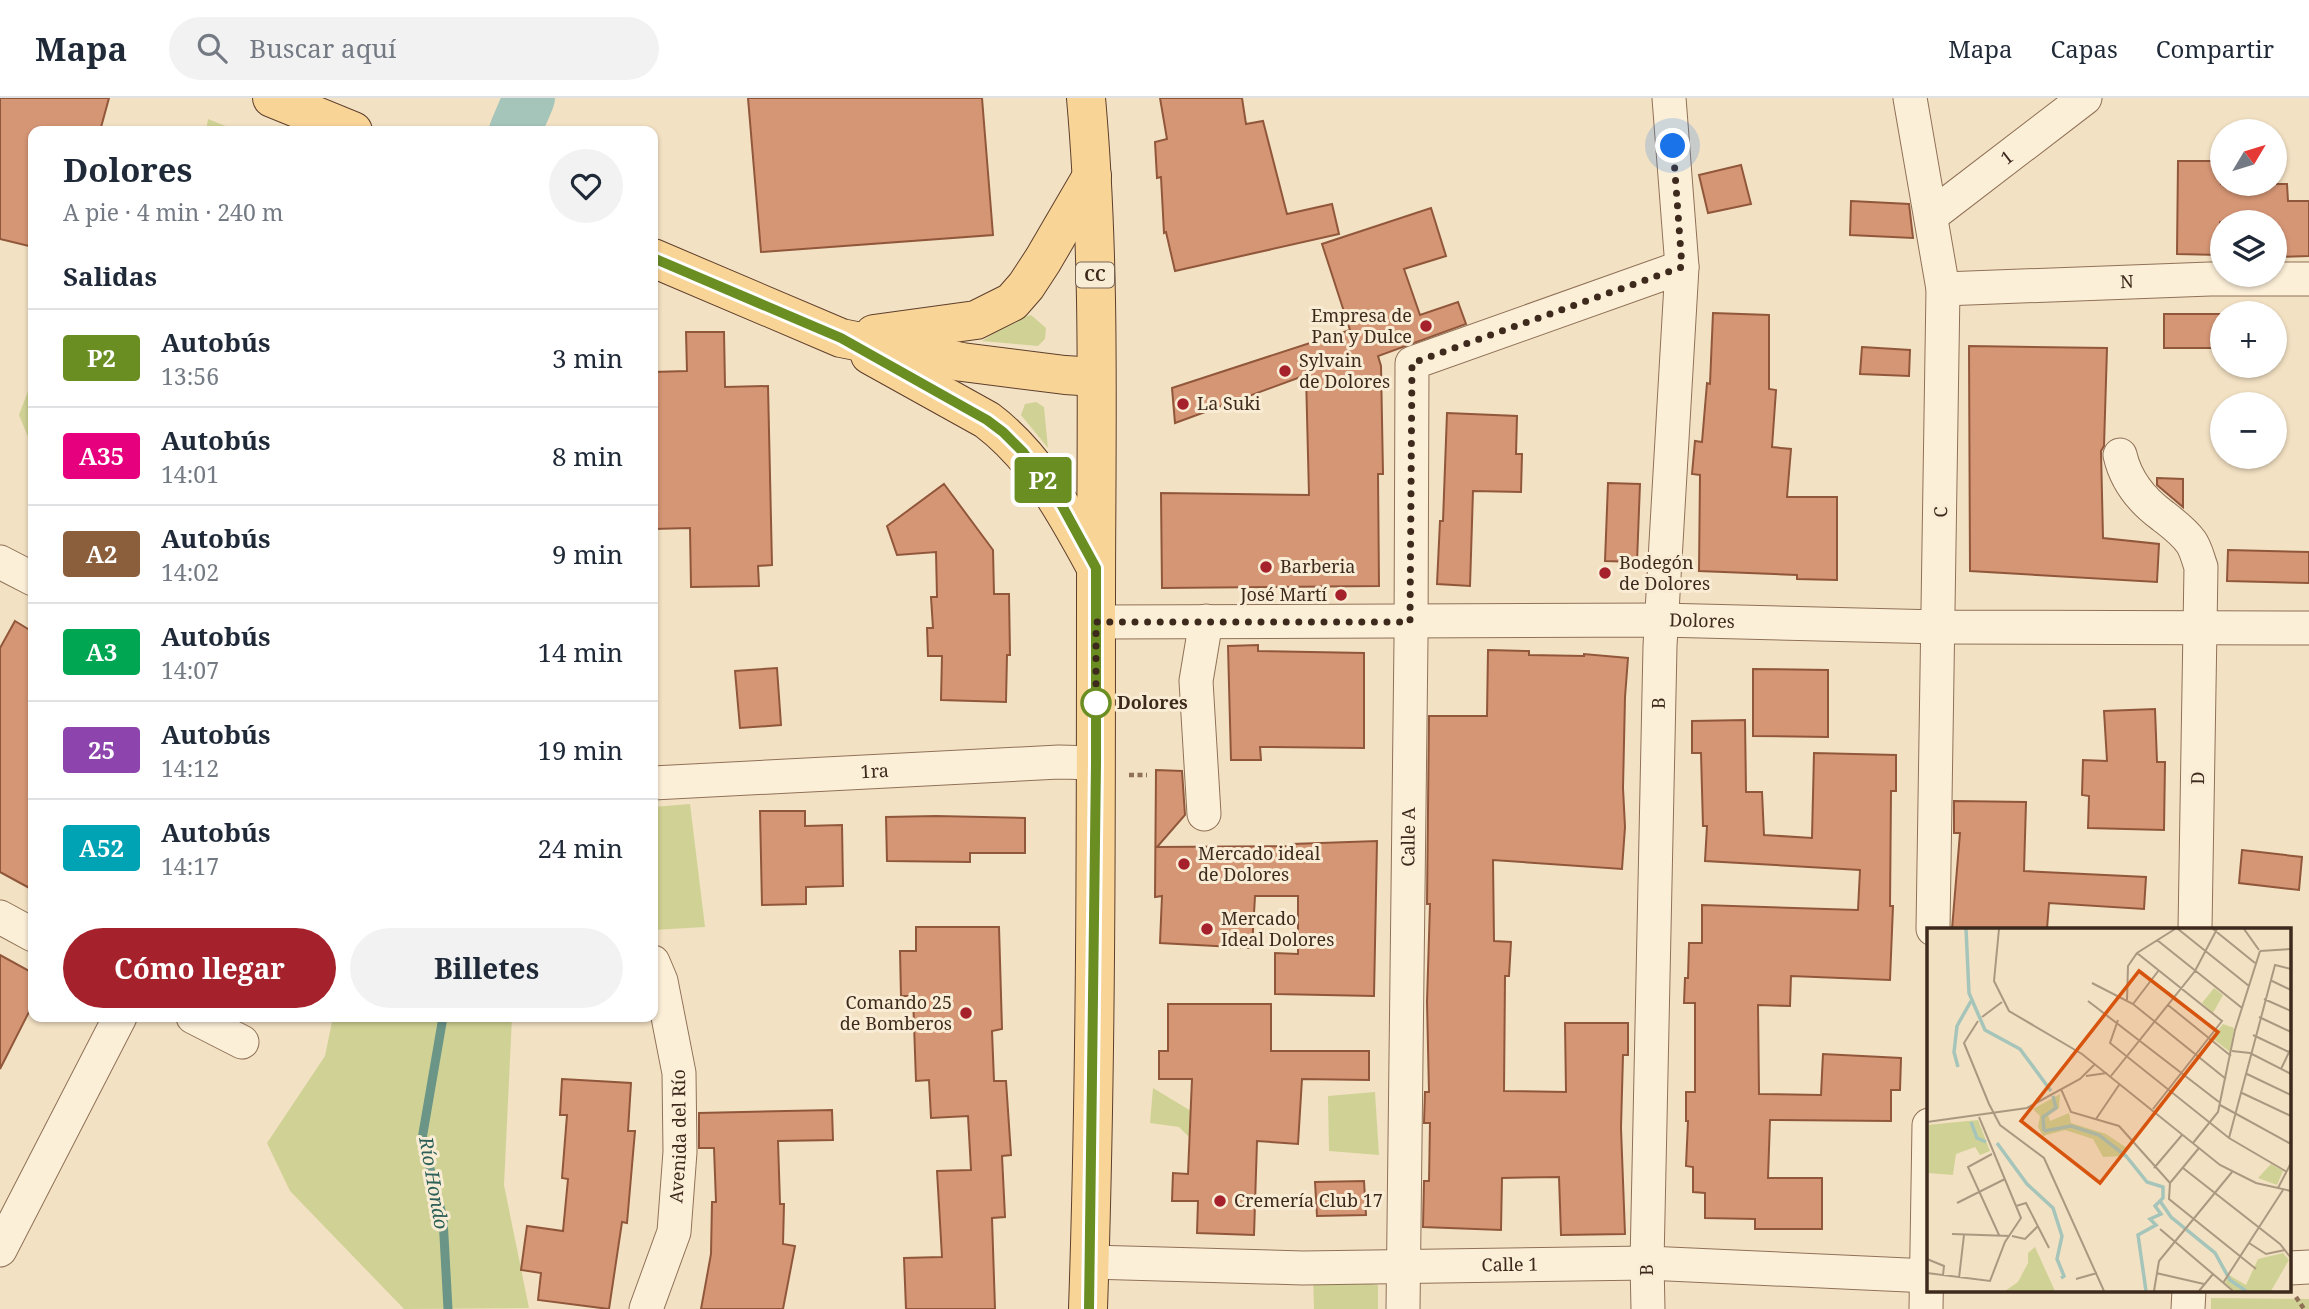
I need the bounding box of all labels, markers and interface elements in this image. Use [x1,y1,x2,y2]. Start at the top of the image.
search box [169,17,659,80]
text: Mapa [35,26,127,71]
icon: search [193,29,231,67]
text: Buscar aquí [249,30,396,66]
text: Mapa [1948,32,2012,65]
text: Capas [2050,32,2118,65]
text: Compartir [2156,32,2274,65]
north arrow [2210,119,2287,196]
map controls [2210,119,2287,469]
your location [1655,128,1690,163]
street label: 1 [1995,144,2018,169]
text: Dolores [63,147,192,192]
button: heart [549,149,623,223]
text: A pie · 4 min · 240 m [63,196,283,228]
button: layers [2210,210,2287,287]
text: Salidas [63,258,157,294]
road number: CC [1076,262,1114,288]
street label: N [2120,269,2134,293]
button: + [2210,301,2287,378]
place label: Empresa de Pan y Dulce [1311,303,1412,348]
marker: Empresa de Pan y Dulce [1418,318,1434,334]
text: Autobús [161,324,271,360]
text: 3 min [552,340,623,376]
text: P2 [87,341,116,374]
place label: Sylvain de Dolores [1299,348,1390,393]
text: 13:56 [161,360,219,392]
marker: Sylvain de Dolores [1277,363,1293,379]
place label: La Suki [1197,391,1261,415]
button: − [2210,392,2287,469]
marker: La Suki [1175,396,1191,412]
text: Autobús [161,422,271,458]
text: 8 min [552,438,623,474]
text: A35 [79,439,124,472]
line badge: P2 [1012,457,1074,503]
text: 14:01 [161,458,219,490]
text: P2 [1029,463,1057,496]
street label: C [1928,506,1952,518]
text: Autobús [161,520,271,556]
text: 9 min [552,536,623,572]
text: A2 [86,537,117,570]
place label: Bodegón de Dolores [1619,550,1710,595]
place label: Barberia [1280,554,1355,578]
text: 14:02 [161,556,219,588]
marker: Barberia [1258,559,1274,575]
marker: Bodegón de Dolores [1597,565,1613,581]
place label: José Martí [1239,582,1327,606]
marker: José Martí [1333,587,1349,603]
street label: Dolores [1669,607,1735,633]
text: Autobús [161,618,271,654]
text: 14 min [538,634,623,670]
text: A3 [86,635,117,668]
text: 14:07 [161,654,219,686]
marker: Dolores [1081,688,1111,718]
place label: Dolores [1117,690,1188,714]
street label: B [1646,697,1670,709]
text: Autobús [161,716,271,752]
text: 19 min [538,732,623,768]
text: 25 [88,733,115,766]
text: 14:12 [161,752,219,784]
street label: 1ra [860,758,889,783]
street label: D [2185,771,2209,785]
street label: Calle A [1395,807,1420,867]
text: Autobús [161,814,271,850]
text: 24 min [538,830,623,866]
text: A52 [79,831,124,864]
place label: Mercado ideal de Dolores [1198,841,1321,886]
text: 14:17 [161,850,219,882]
marker: Mercado ideal de Dolores [1176,856,1192,872]
place label: Mercado Ideal Dolores [1221,906,1334,951]
marker: Mercado Ideal Dolores [1199,921,1215,937]
button: Cómo llegar [63,928,336,1008]
button: Billetes [350,928,623,1008]
inset map [1927,928,2292,1292]
place label: Comando 25 de Bomberos [840,990,952,1035]
marker: Comando 25 de Bomberos [958,1005,974,1021]
street label: Avenida del Río [663,1069,691,1204]
water label: Río Hondo [413,1134,455,1231]
place label: Cremería Club 17 [1234,1188,1383,1212]
marker: Cremería Club 17 [1212,1193,1228,1209]
street label: Calle 1 [1481,1252,1538,1276]
street label: B [1634,1264,1658,1276]

